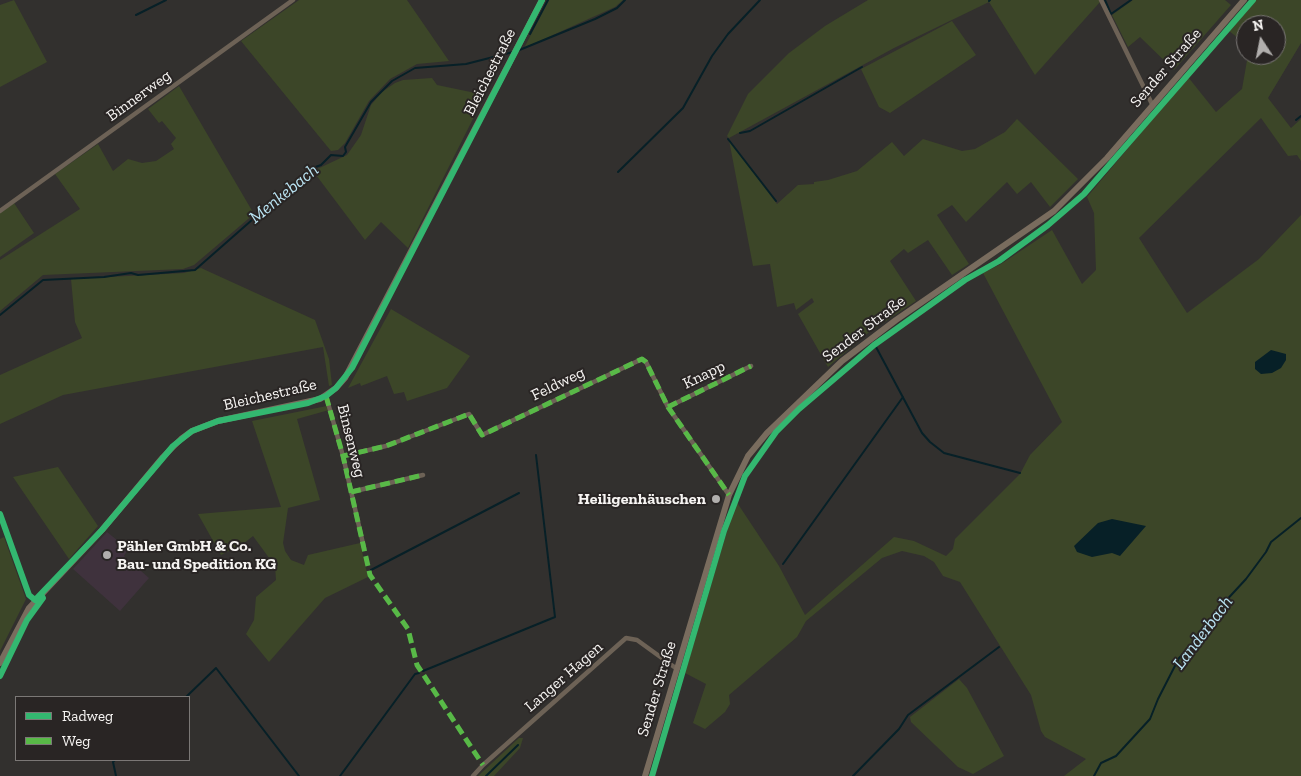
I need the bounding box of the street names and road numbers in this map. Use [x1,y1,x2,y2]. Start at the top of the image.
street label: Sender Straße [1126,24,1206,112]
street label: Bleichestraße [460,25,520,119]
street label: Binnerweg [103,66,175,126]
street label: Sender Straße [819,292,909,366]
street label: Knapp [680,357,728,393]
street label: Feldweg [528,363,588,405]
street label: Bleichestraße [222,375,318,415]
street label: Binsenweg [333,402,369,480]
street label: Langer Hagen [521,638,607,716]
street label: Sender Straße [633,639,681,739]

